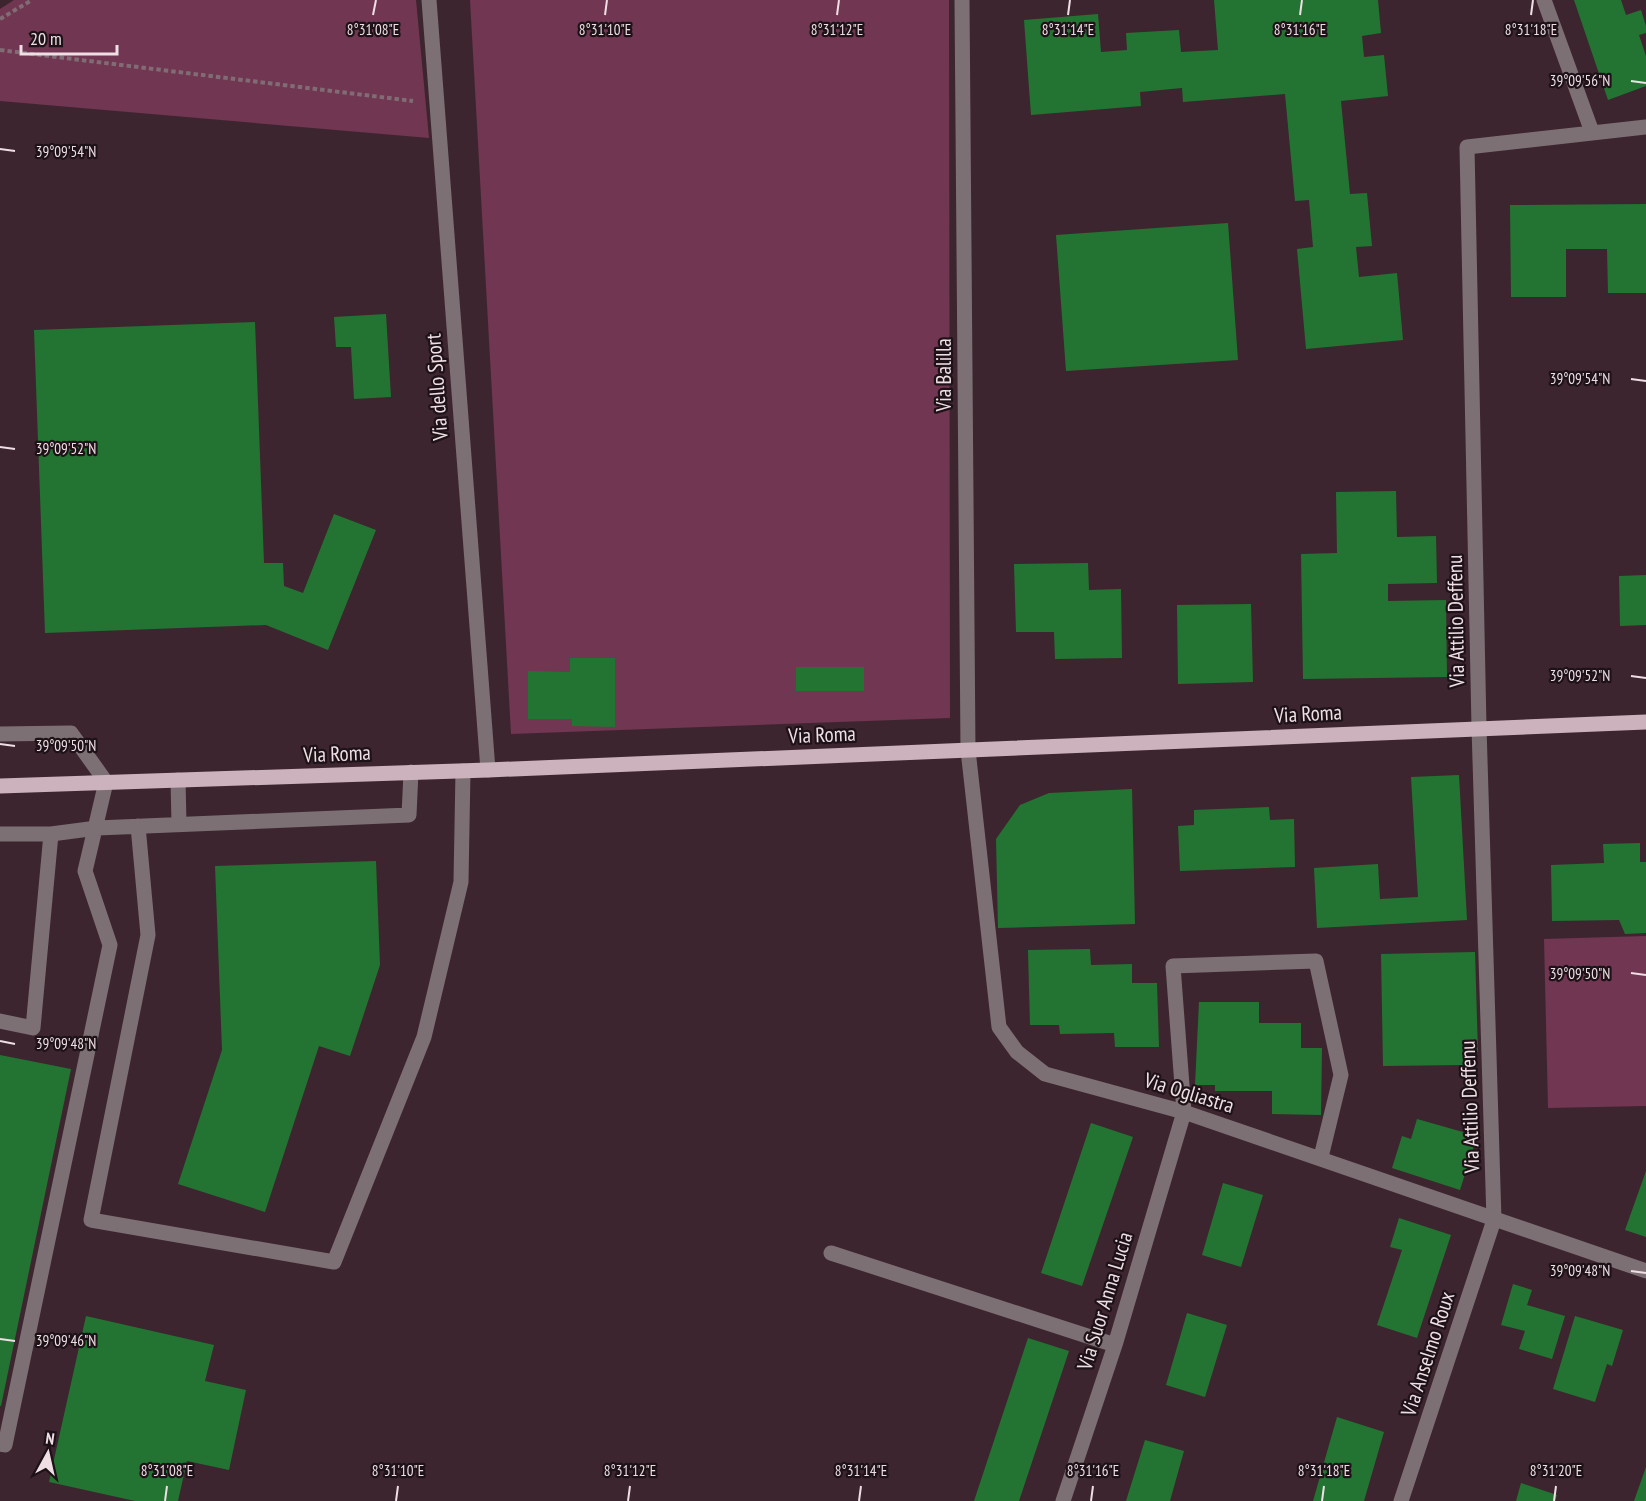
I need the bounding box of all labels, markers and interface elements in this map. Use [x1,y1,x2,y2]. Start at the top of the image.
scale bar [21,18,117,56]
text: 8°31'08"E [347,20,399,39]
text: 8°31'10"E [579,20,631,39]
text: 8°31'12"E [811,20,863,39]
text: 8°31'14"E [1042,20,1094,39]
text: 8°31'16"E [1274,20,1326,39]
text: 8°31'18"E [1505,20,1557,39]
text: 20 m [30,27,62,50]
text: 39°09'56"N [1550,71,1610,90]
text: 39°09'54"N [36,142,96,161]
street label: Via dello Sport [419,332,454,443]
street label: Via Balilla [930,338,957,413]
text: 39°09'54"N [1550,369,1610,388]
text: 39°09'52"N [36,439,96,458]
street label: Via Attilio Deffenu [1441,554,1470,689]
text: 39°09'52"N [1550,666,1610,685]
street label: Via Roma [1273,698,1342,729]
street label: Via Roma [787,720,856,749]
text: 39°09'50"N [36,736,96,755]
street label: Via Roma [302,739,371,768]
text: 39°09'50"N [1550,964,1610,983]
text: 39°09'48"N [36,1034,96,1053]
street label: Via Attilio Deffenu [1454,1040,1485,1175]
street label: Via Ogliastra [1140,1066,1237,1119]
street label: Via Suor Anna Lucia [1070,1228,1138,1374]
text: 39°09'48"N [1550,1261,1610,1280]
street label: Via Anselmo Roux [1394,1288,1461,1421]
text: 39°09'46"N [36,1331,96,1350]
north arrow [18,1423,78,1483]
text: N [44,1428,56,1449]
text: 8°31'08"E [141,1461,193,1480]
text: 8°31'10"E [372,1461,424,1480]
text: 8°31'12"E [604,1461,656,1480]
text: 8°31'14"E [835,1461,887,1480]
text: 8°31'16"E [1067,1461,1119,1480]
text: 8°31'18"E [1298,1461,1350,1480]
text: 8°31'20"E [1530,1461,1582,1480]

